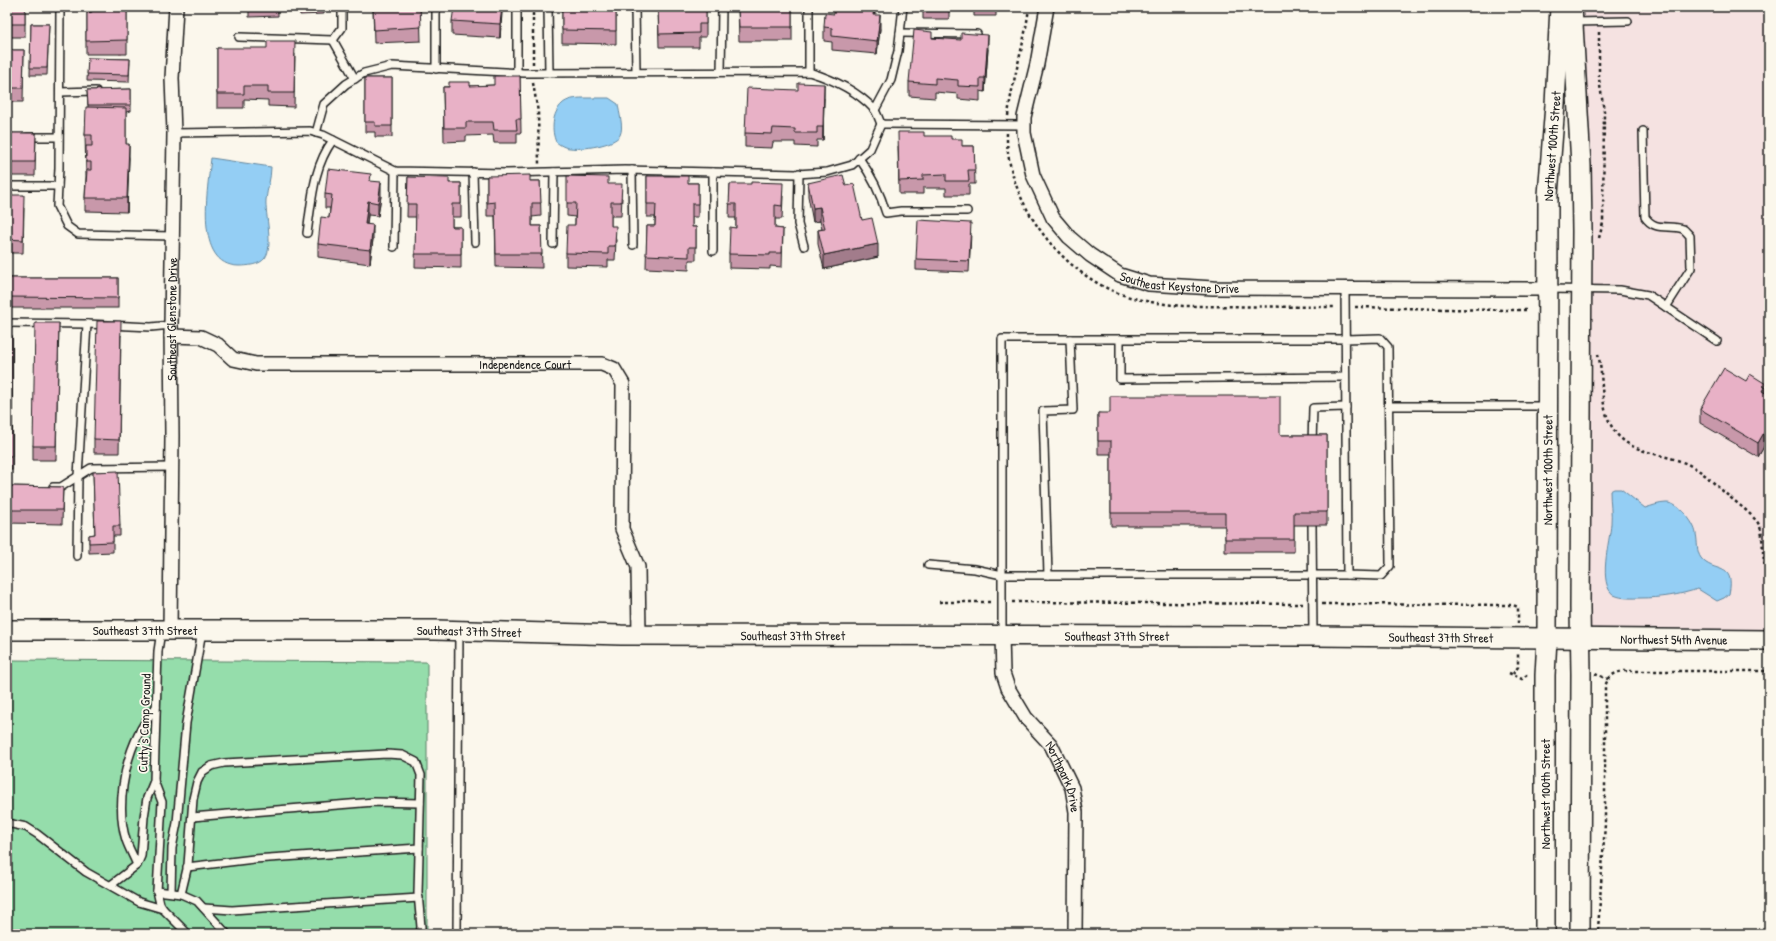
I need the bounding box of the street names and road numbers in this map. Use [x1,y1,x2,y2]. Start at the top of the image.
street label: Northwest 100th Street [1539,90,1565,201]
street label: Southeast Glenstone Drive [162,257,181,381]
street label: Southeast Keystone Drive [1118,267,1239,297]
street label: Independence Court [479,355,572,373]
street label: Northwest 100th Street [1538,414,1557,525]
street label: Southeast 37th Street [93,621,198,639]
street label: Southeast 37th Street [417,621,522,641]
street label: Southeast 37th Street [741,626,846,644]
street label: Southeast 37th Street [1065,627,1170,645]
street label: Southeast 37th Street [1388,628,1494,647]
street label: Northwest 54th Avenue [1620,630,1728,649]
street label: Cutty's Camp Ground [133,673,155,773]
street label: Northpark Drive [1042,736,1085,814]
street label: Northwest 100th Street [1536,738,1554,849]

